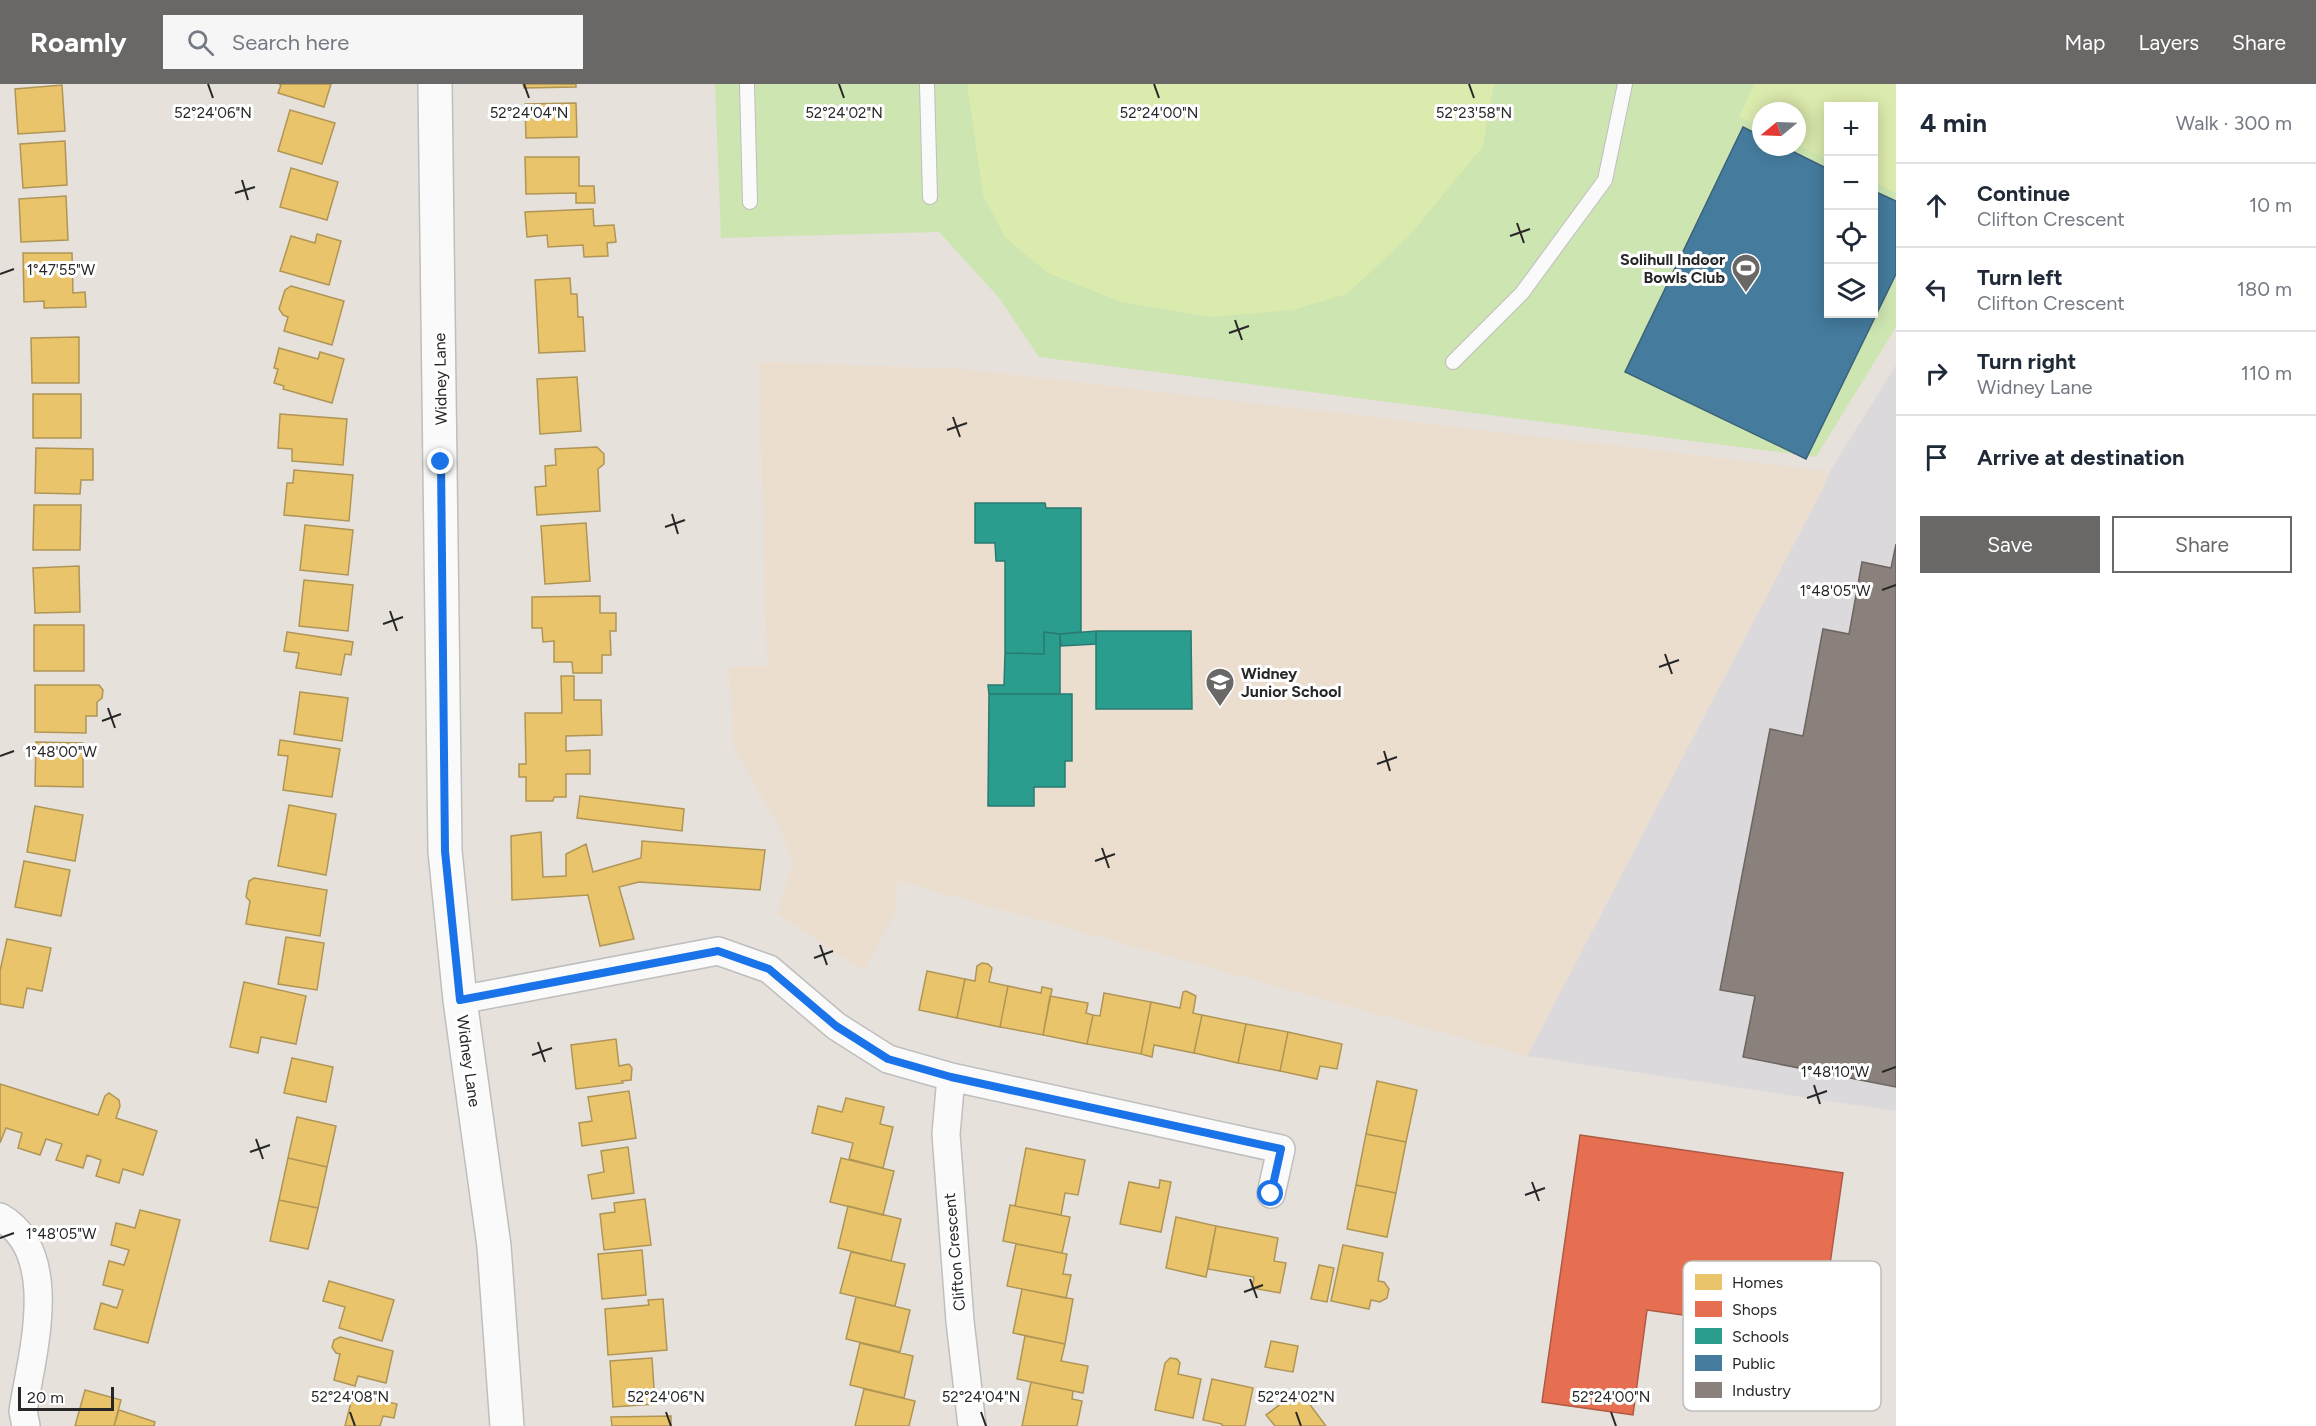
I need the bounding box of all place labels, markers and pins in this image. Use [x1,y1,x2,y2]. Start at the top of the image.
place label: Solihull Indoor Bowls Club [1620,250,1725,287]
sports icon: Solihull Indoor Bowls Club [1730,252,1762,294]
place label: Widney Junior School [1241,664,1342,701]
school or university icon: Widney Junior School [1204,666,1236,708]

